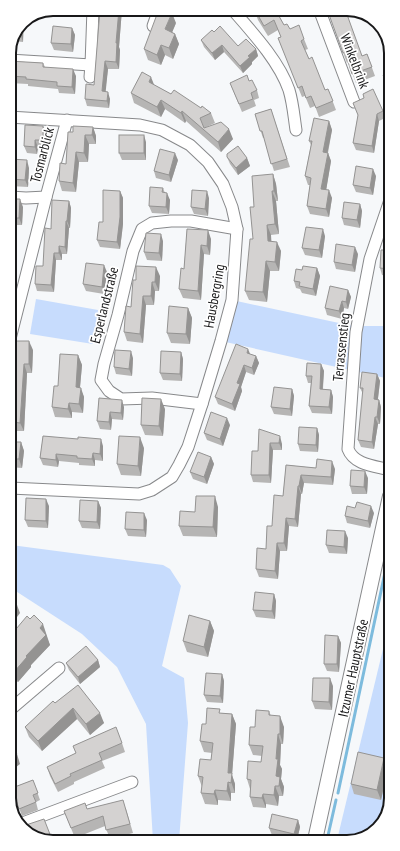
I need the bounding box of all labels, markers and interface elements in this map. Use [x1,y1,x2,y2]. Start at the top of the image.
street label: Winkelbrink [336,31,374,92]
street label: Tosmarblick [26,125,58,185]
street label: Hausbergring [200,263,228,329]
street label: Esperlandstraße [86,265,122,345]
street label: Terrassenstieg [328,312,354,382]
street label: Itzumer Hauptstraße [334,617,372,719]

